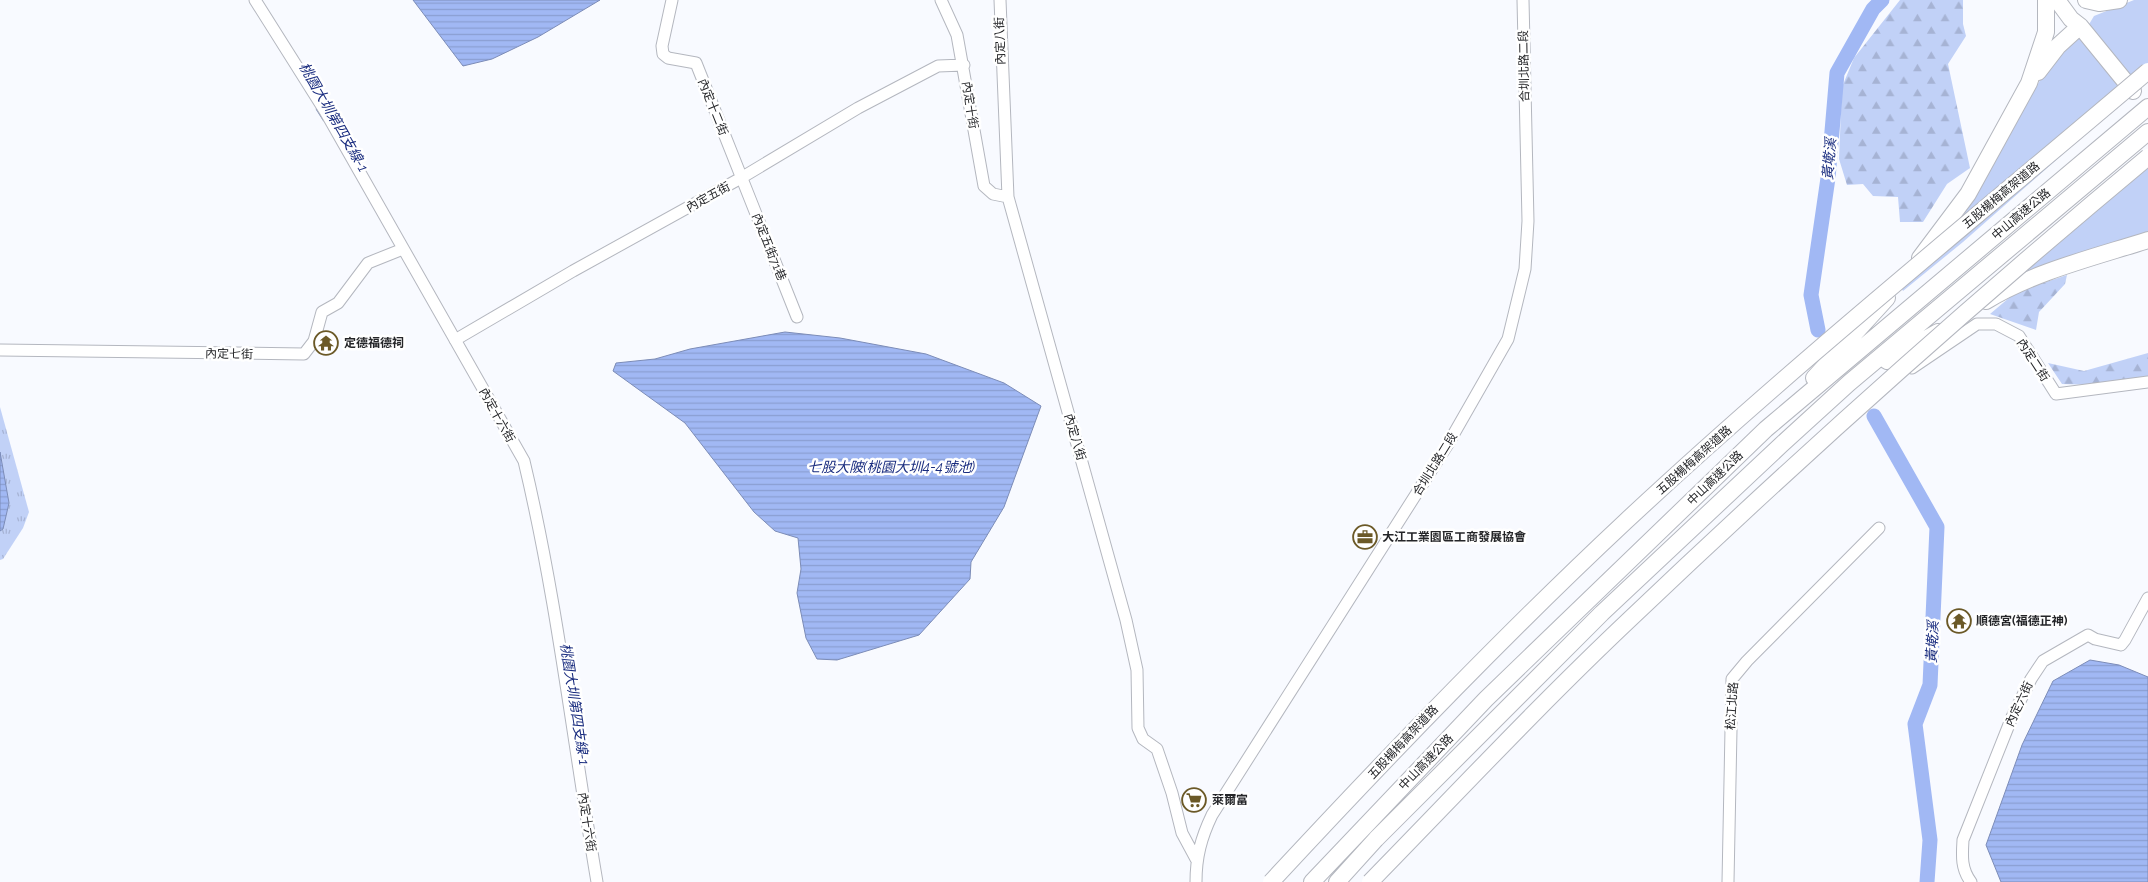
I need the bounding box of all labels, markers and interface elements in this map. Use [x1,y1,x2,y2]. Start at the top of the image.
street label: 內定八街 [992,17,1008,65]
street label: 合圳北路二段 [1516,30,1532,102]
water label: 桃園大圳第四支線-1 [296,60,372,174]
street label: 內定十二街 [695,77,731,137]
street label: 內定十街 [959,80,981,130]
water label: 黃墘溪 [1819,135,1839,181]
street label: 五股楊梅高架道路 [1960,159,2042,231]
street label: 內定五街 [684,179,732,215]
street label: 中山高速公路 [1989,185,2053,243]
street label: 內定五街71巷 [749,211,789,283]
temple icon: 定德福德祠 [313,330,339,356]
place label: 定德福德祠 [344,336,404,350]
street label: 內定二街 [2014,336,2052,384]
street label: 內定七街 [205,347,253,361]
street label: 內定十六街 [476,385,518,445]
street label: 內定八街 [1062,412,1088,462]
street label: 五股楊梅高架道路 [1654,423,1734,497]
street label: 合圳北路二段 [1410,430,1460,498]
street label: 中山高速公路 [1684,448,1746,508]
water label: 七股大陂(桃園大圳4-4號池) [807,459,975,475]
office icon: 大江工業園區工商發展協會 [1352,524,1378,550]
place label: 大江工業園區工商發展協會 [1382,530,1526,544]
temple icon: 順德宮(福德正神) [1946,608,1972,634]
place label: 順德宮(福德正神) [1976,614,2068,628]
water label: 黃墘溪 [1923,619,1941,663]
water label: 桃園大圳第四支線-1 [557,642,593,766]
street label: 內定六街 [2003,679,2035,729]
street label: 松江北路 [1723,682,1741,730]
street label: 五股楊梅高架道路 [1365,702,1441,782]
street label: 中山高速公路 [1396,731,1456,793]
supermarket icon: 萊爾富 [1181,787,1207,813]
street label: 內定十六街 [575,791,599,853]
place label: 萊爾富 [1212,793,1248,807]

